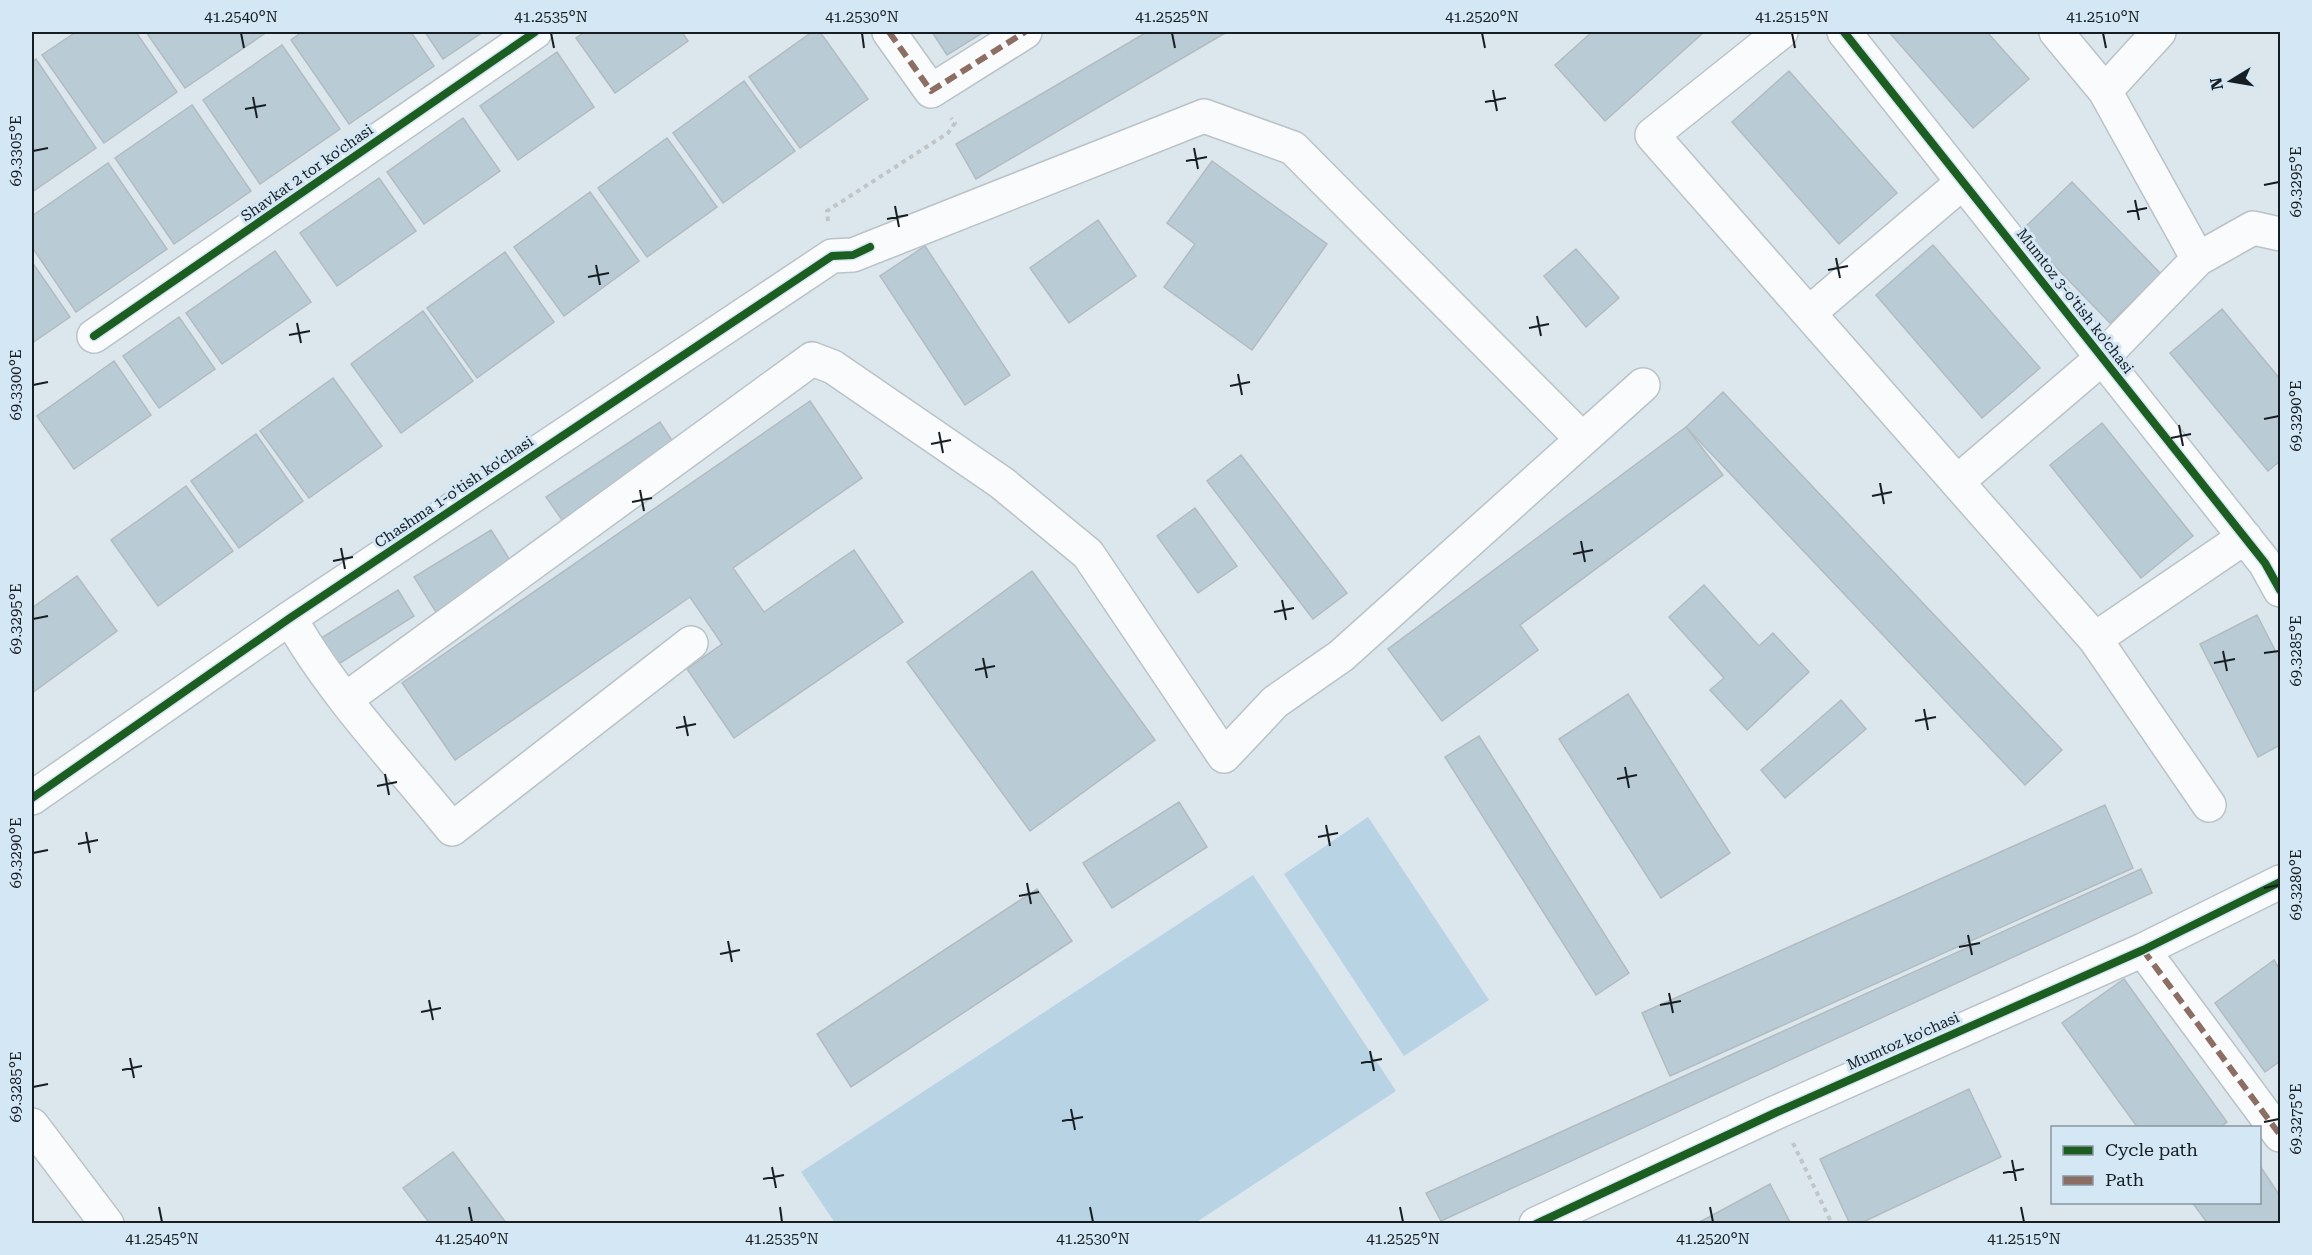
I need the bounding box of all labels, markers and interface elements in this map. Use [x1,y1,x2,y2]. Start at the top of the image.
text: 41.2540°N [204,8,278,26]
text: 41.2535°N [514,8,588,26]
text: 41.2530°N [825,8,899,26]
text: 41.2525°N [1135,8,1209,26]
text: 41.2520°N [1445,8,1519,26]
text: 41.2515°N [1755,8,1829,26]
text: 41.2510°N [2066,8,2140,26]
north arrow [2201,51,2261,111]
text: N [2206,76,2227,92]
text: 69.3305°E [7,115,25,187]
street label: Shavkat 2 tor ko'chasi [238,121,377,225]
text: 69.3295°E [2287,146,2305,218]
street label: Mumtoz 3-o'tish ko'chasi [2013,225,2137,377]
text: 69.3300°E [7,349,25,421]
text: 69.3290°E [2287,380,2305,452]
street label: Chashma 1-o'tish ko'chasi [371,432,537,552]
text: 69.3295°E [7,583,25,655]
text: 69.3285°E [2287,615,2305,687]
text: 69.3290°E [7,817,25,889]
text: 69.3280°E [2287,849,2305,921]
street label: Mumtoz ko'chasi [1844,1008,1962,1074]
text: 69.3285°E [7,1051,25,1123]
text: 69.3275°E [2287,1083,2305,1155]
legend [2051,1126,2261,1204]
text: Cycle path [2105,1139,2198,1160]
text: Path [2105,1169,2144,1190]
text: 41.2545°N [125,1230,199,1248]
text: 41.2540°N [435,1230,509,1248]
text: 41.2535°N [745,1230,819,1248]
text: 41.2530°N [1056,1230,1130,1248]
text: 41.2525°N [1366,1230,1440,1248]
text: 41.2520°N [1676,1230,1750,1248]
text: 41.2515°N [1987,1230,2061,1248]

